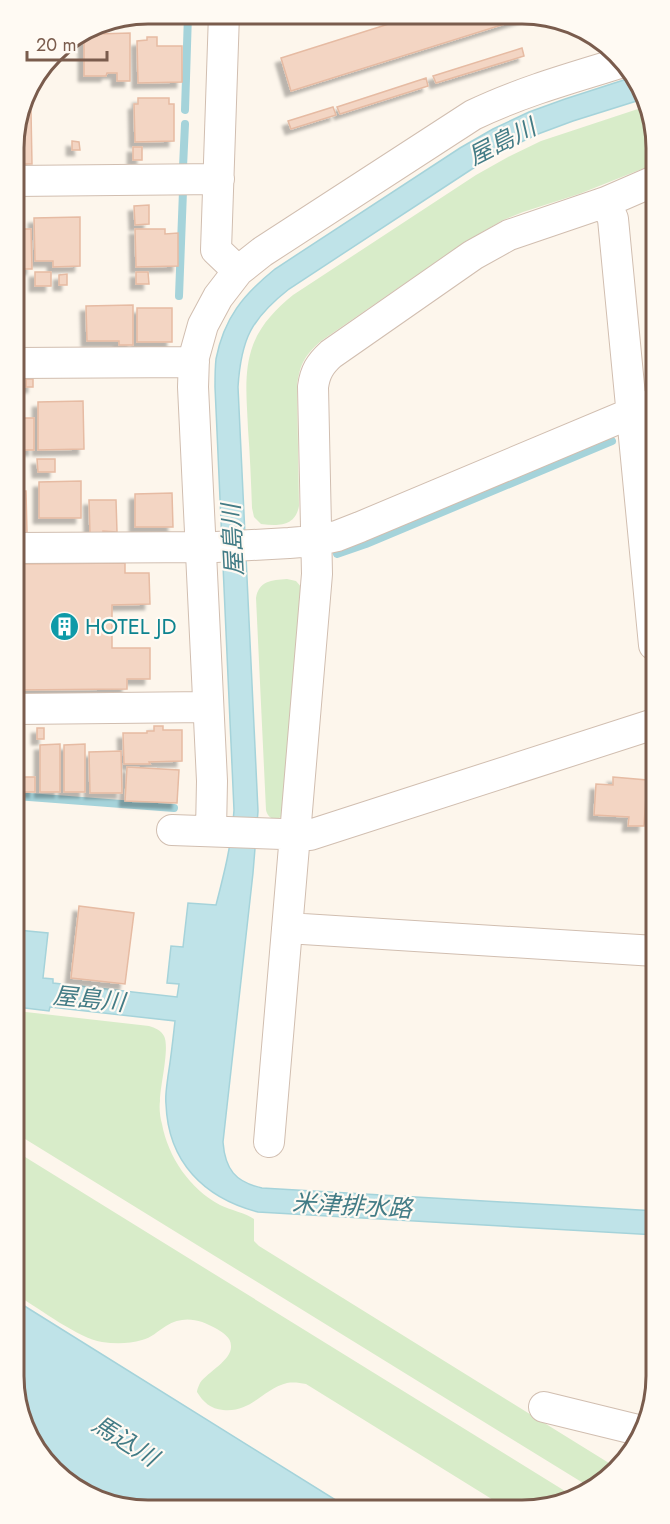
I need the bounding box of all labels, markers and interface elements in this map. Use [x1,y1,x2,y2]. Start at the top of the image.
scale bar [27,24,106,62]
text: 20 m [36,32,76,58]
water label: 屋島川 [462,108,544,173]
water label: 屋島川 [213,500,252,577]
building icon: HOTEL JD [48,610,80,642]
place label: HOTEL JD [85,610,177,642]
water label: 屋島川 [51,977,130,1020]
water label: 米津排水路 [291,1185,415,1226]
water label: 馬込川 [85,1407,168,1476]

